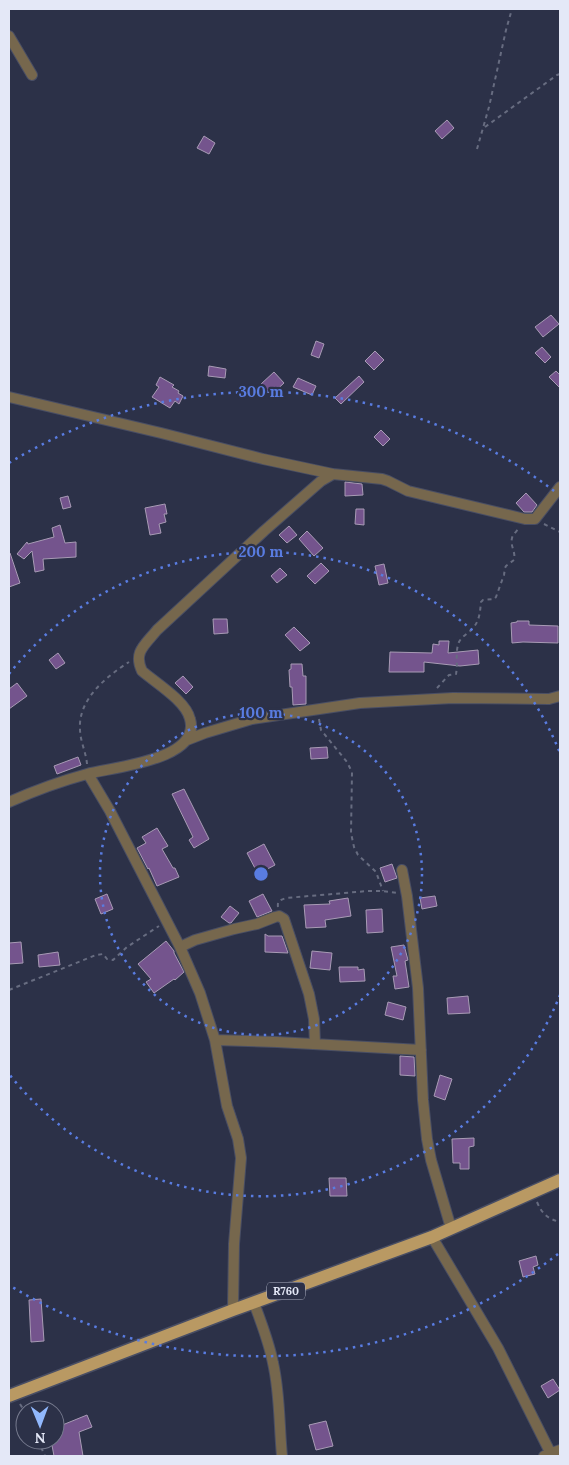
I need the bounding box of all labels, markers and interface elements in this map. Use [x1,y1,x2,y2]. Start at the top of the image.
text: 300 m [238,382,284,401]
text: 200 m [239,542,284,561]
text: 100 m [240,703,283,722]
centre of rings [252,865,270,883]
road number: R760 [267,1282,305,1300]
north arrow [15,1400,65,1450]
text: N [34,1429,46,1447]

